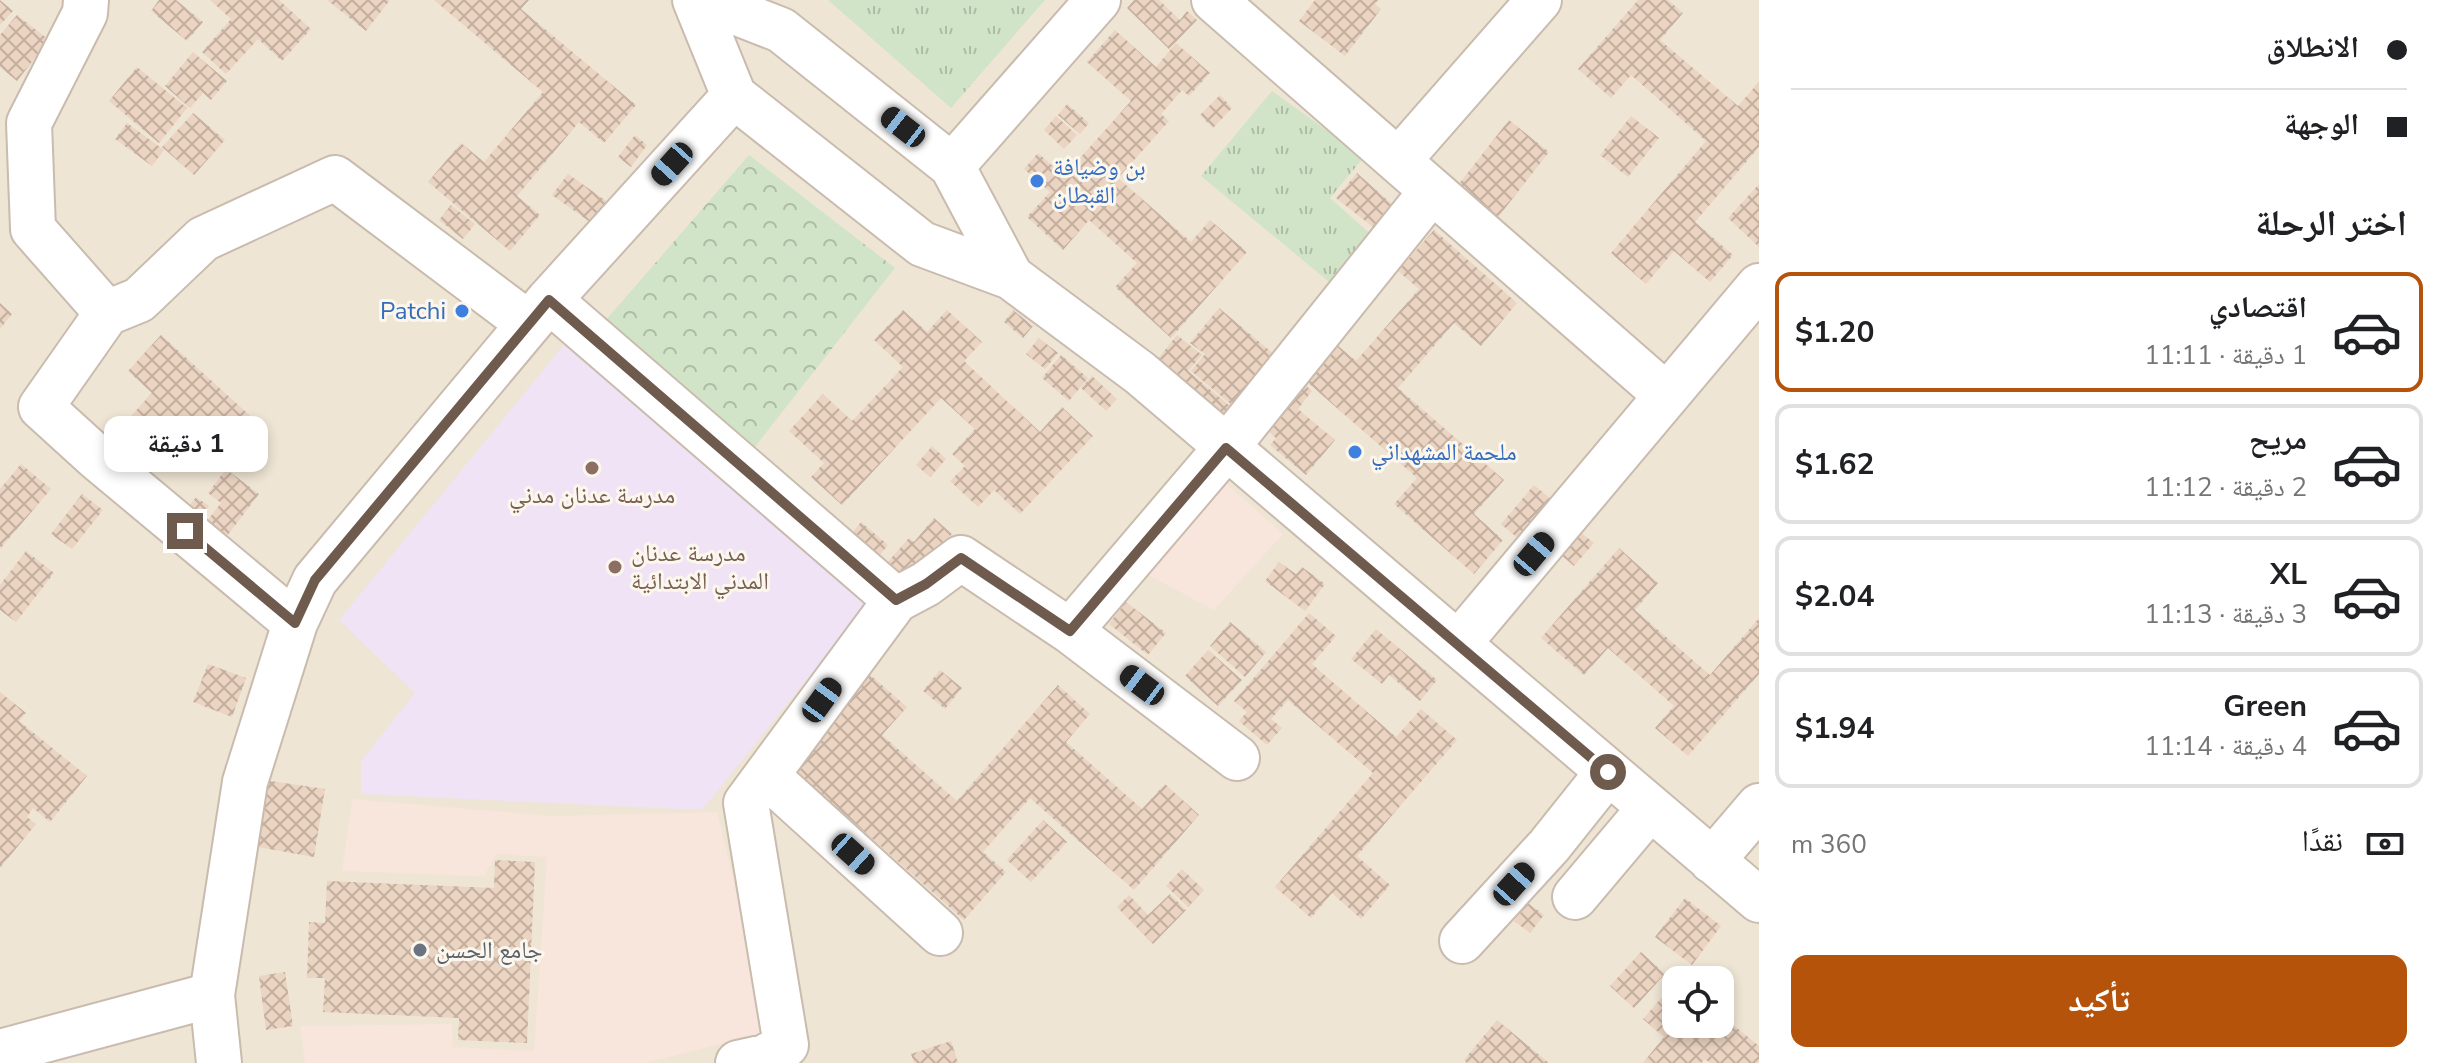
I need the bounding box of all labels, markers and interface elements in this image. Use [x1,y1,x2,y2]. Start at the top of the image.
text: الانطلاق [2266,27,2359,68]
car [877,103,929,151]
text: الوجهة [2284,104,2359,145]
car [647,138,697,190]
place label: بن وضيافة القبطان [1053,151,1146,211]
marker: بن وضيافة القبطان [1028,172,1046,190]
text: اختر الرحلة [2255,199,2407,248]
text: اقتصادي [2209,287,2307,328]
place label: Patchi [380,295,446,327]
icon: car [2331,296,2403,368]
marker: Patchi [453,302,471,320]
text: $1.20 [1795,312,1874,353]
text: 1 دقيقة · 11:11 [2144,338,2307,373]
callout: 1 دقيقة [103,415,267,471]
text: مريح [2249,419,2307,460]
text: 1 دقيقة [147,426,225,461]
icon: car [2331,428,2403,500]
place label: ملحمة المشهداني [1371,436,1517,471]
marker: ملحمة المشهداني [1346,443,1364,461]
text: $1.62 [1795,444,1874,485]
marker: مدرسة عدنان مدني [583,459,601,477]
text: 2 دقيقة · 11:12 [2144,470,2307,505]
place label: مدرسة عدنان مدني [509,479,675,514]
route end [167,513,203,549]
car [1509,528,1559,580]
place label: مدرسة عدنان المدني الابتدائية [631,537,769,600]
text: XL [2270,554,2307,595]
marker: مدرسة عدنان المدني الابتدائية [606,558,624,576]
icon: car [2331,560,2403,632]
text: $2.04 [1795,576,1874,617]
text: 3 دقيقة · 11:13 [2144,597,2307,632]
car [1116,661,1168,709]
car [798,674,846,726]
text: Green [2223,686,2307,727]
icon: car [2331,692,2403,764]
text: $1.94 [1795,708,1874,749]
text: 4 دقيقة · 11:14 [2144,729,2307,764]
route start [1590,754,1626,790]
text: نقدًا [2302,821,2343,862]
icon: cash [2363,822,2407,866]
text: 360 m [1791,827,1867,862]
car [827,829,879,879]
car [1489,858,1539,910]
place label: جامع الحسن [436,934,543,966]
marker: جامع الحسن [411,941,429,959]
button: تأكيد [1791,955,2407,1047]
map controls [1662,966,1734,1038]
button: locate [1662,966,1734,1038]

